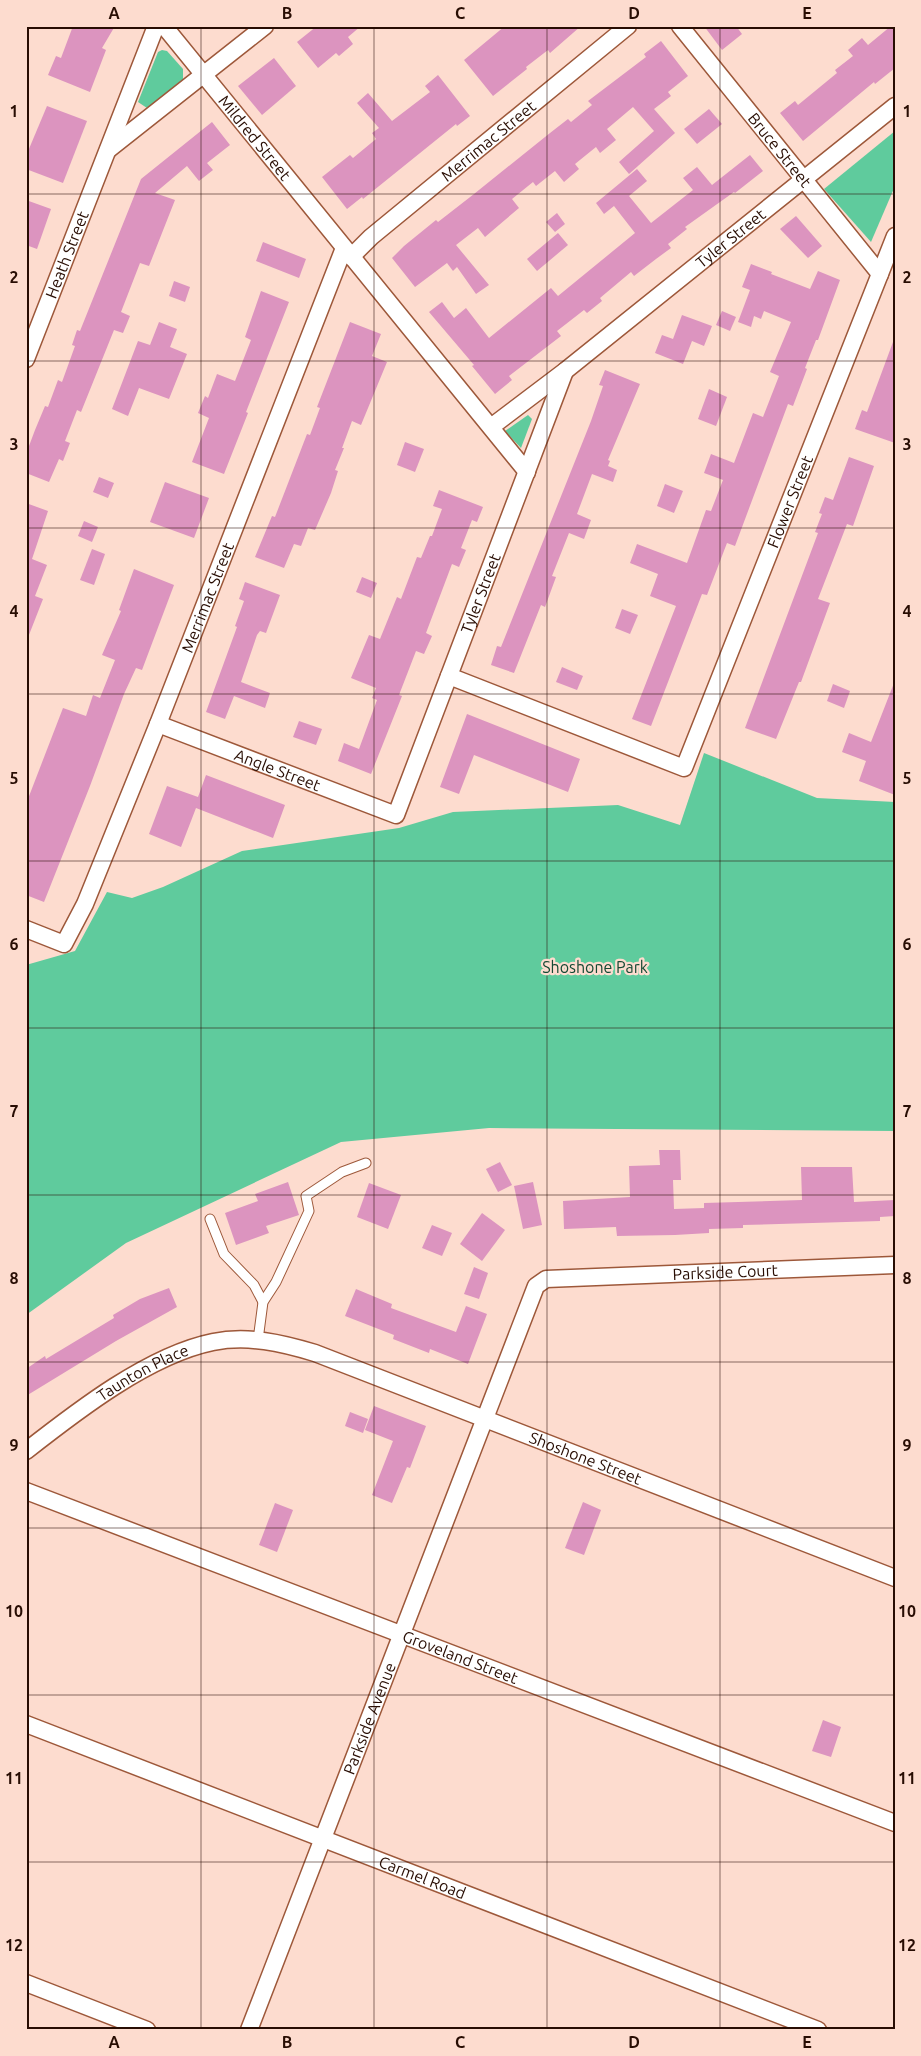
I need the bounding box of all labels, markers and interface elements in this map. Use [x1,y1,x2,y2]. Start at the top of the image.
text: A [108,4,120,22]
text: B [282,4,292,22]
text: C [455,4,465,22]
text: D [628,4,640,22]
text: E [802,4,812,22]
street label: Mildred Street [215,92,295,184]
street label: Merrimac Street [437,96,540,185]
text: 1 [9,102,19,120]
text: 1 [902,102,912,120]
street label: Bruce Street [745,109,816,191]
street label: Tyler Street [692,204,769,271]
street label: Heath Street [42,208,92,301]
text: 2 [9,268,19,286]
text: 2 [902,268,912,286]
text: 3 [9,435,19,453]
text: 3 [902,435,912,453]
street label: Flower Street [763,452,816,550]
street label: Merrimac Street [178,539,237,655]
street label: Tyler Street [457,550,504,636]
text: 4 [9,602,19,620]
text: 4 [902,602,912,620]
street label: Angle Street [232,745,324,794]
text: 5 [9,769,19,787]
text: 5 [902,769,912,787]
text: 6 [9,935,19,953]
text: 6 [902,935,912,953]
park label: Shoshone Park [542,958,648,976]
text: 7 [9,1102,19,1120]
text: 7 [902,1102,912,1120]
street label: Parkside Court [672,1261,779,1283]
text: 8 [9,1269,19,1287]
text: 8 [902,1269,912,1287]
street label: Taunton Place [93,1341,191,1405]
street label: Shoshone Street [527,1428,645,1488]
text: 9 [9,1436,19,1454]
text: 9 [902,1436,912,1454]
text: 10 [5,1602,23,1620]
text: 10 [898,1602,916,1620]
street label: Groveland Street [400,1627,521,1687]
street label: Parkside Avenue [339,1660,399,1777]
text: 11 [5,1769,23,1787]
text: 11 [898,1769,916,1787]
street label: Carmel Road [376,1852,468,1902]
text: 12 [5,1936,23,1954]
text: 12 [898,1936,916,1954]
text: A [108,2033,120,2051]
text: B [282,2033,292,2051]
text: C [455,2033,465,2051]
text: D [628,2033,640,2051]
text: E [802,2033,812,2051]

